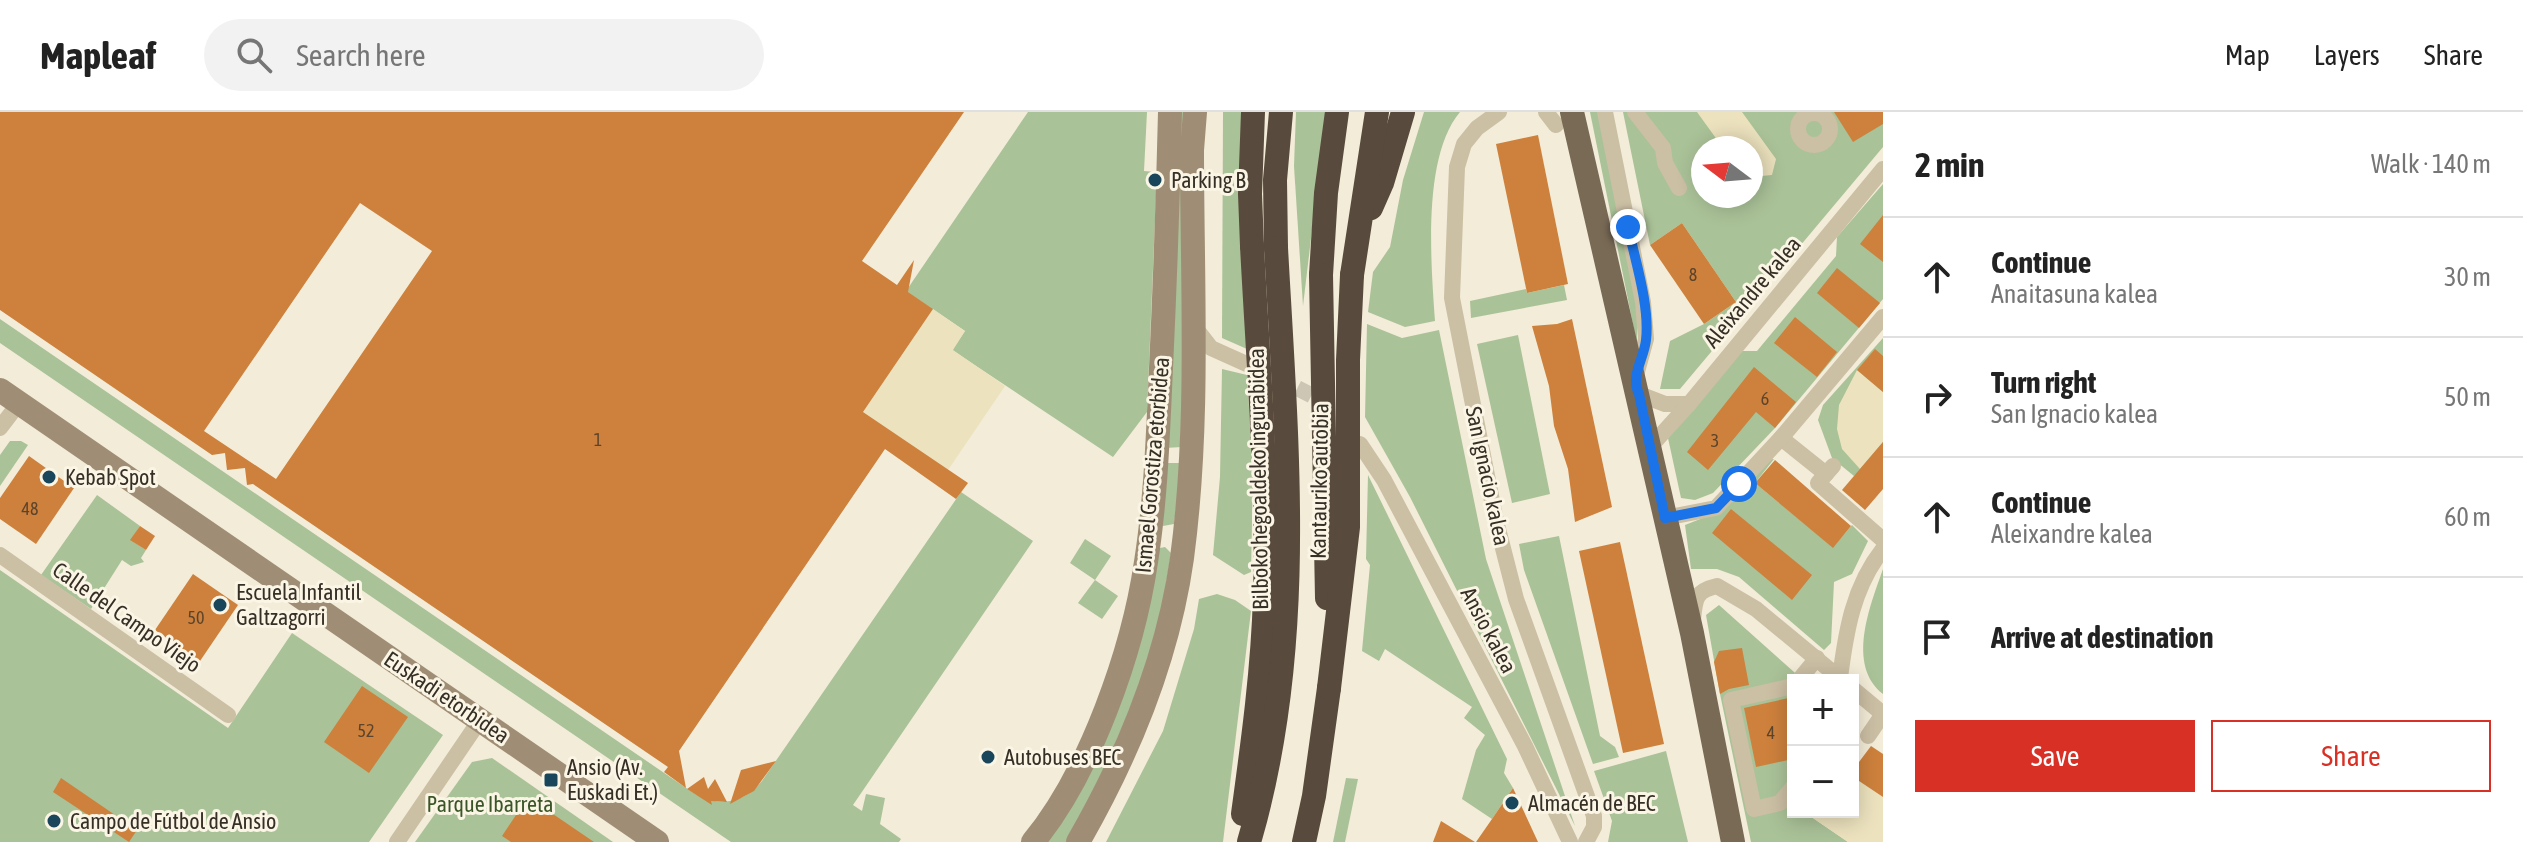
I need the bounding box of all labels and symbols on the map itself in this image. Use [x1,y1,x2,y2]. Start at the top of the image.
north arrow [1691,136,1763,208]
place label: Parking B [1171,167,1246,193]
marker: Parking B [1146,171,1164,189]
route end [1610,209,1646,245]
street label: Aleixandre kalea [1698,231,1806,353]
house number: 8 [1689,264,1697,285]
street label: Bilboko hegoaldeko ingurabidea [1243,348,1273,610]
street label: Ismael Gorostiza etorbidea [1130,356,1174,574]
house number: 6 [1761,388,1769,409]
street label: Kantauriko autobia [1305,403,1333,559]
street label: San Ignacio kalea [1461,404,1515,548]
house number: 1 [594,429,602,450]
house number: 3 [1711,430,1719,451]
place label: Kebab Spot [65,464,156,490]
route start [1721,466,1757,502]
marker: Kebab Spot [40,468,58,486]
house number: 48 [22,498,38,519]
street label: Calle del Campo Viejo [48,556,206,678]
place label: Escuela Infantil Galtzagorri [236,579,362,630]
street label: Ansio kalea [1456,583,1522,677]
marker: Escuela Infantil Galtzagorri [211,596,229,614]
house number: 50 [188,607,204,628]
street label: Euskadi etorbidea [380,646,514,748]
house number: 52 [358,720,374,741]
house number: 4 [1767,722,1775,743]
place label: Autobuses BEC [1004,744,1121,770]
marker: Autobuses BEC [979,748,997,766]
place label: Ansio (Av. Euskadi Et.) [567,754,658,805]
marker: Ansio (Av. Euskadi Et.) [542,771,560,789]
place label: Almacén de BEC [1528,790,1656,816]
park label: Parque Ibarreta [427,791,553,817]
marker: Almacén de BEC [1503,794,1521,812]
place label: Campo de Fútbol de Ansio [70,808,276,834]
marker: Campo de Fútbol de Ansio [45,812,63,830]

